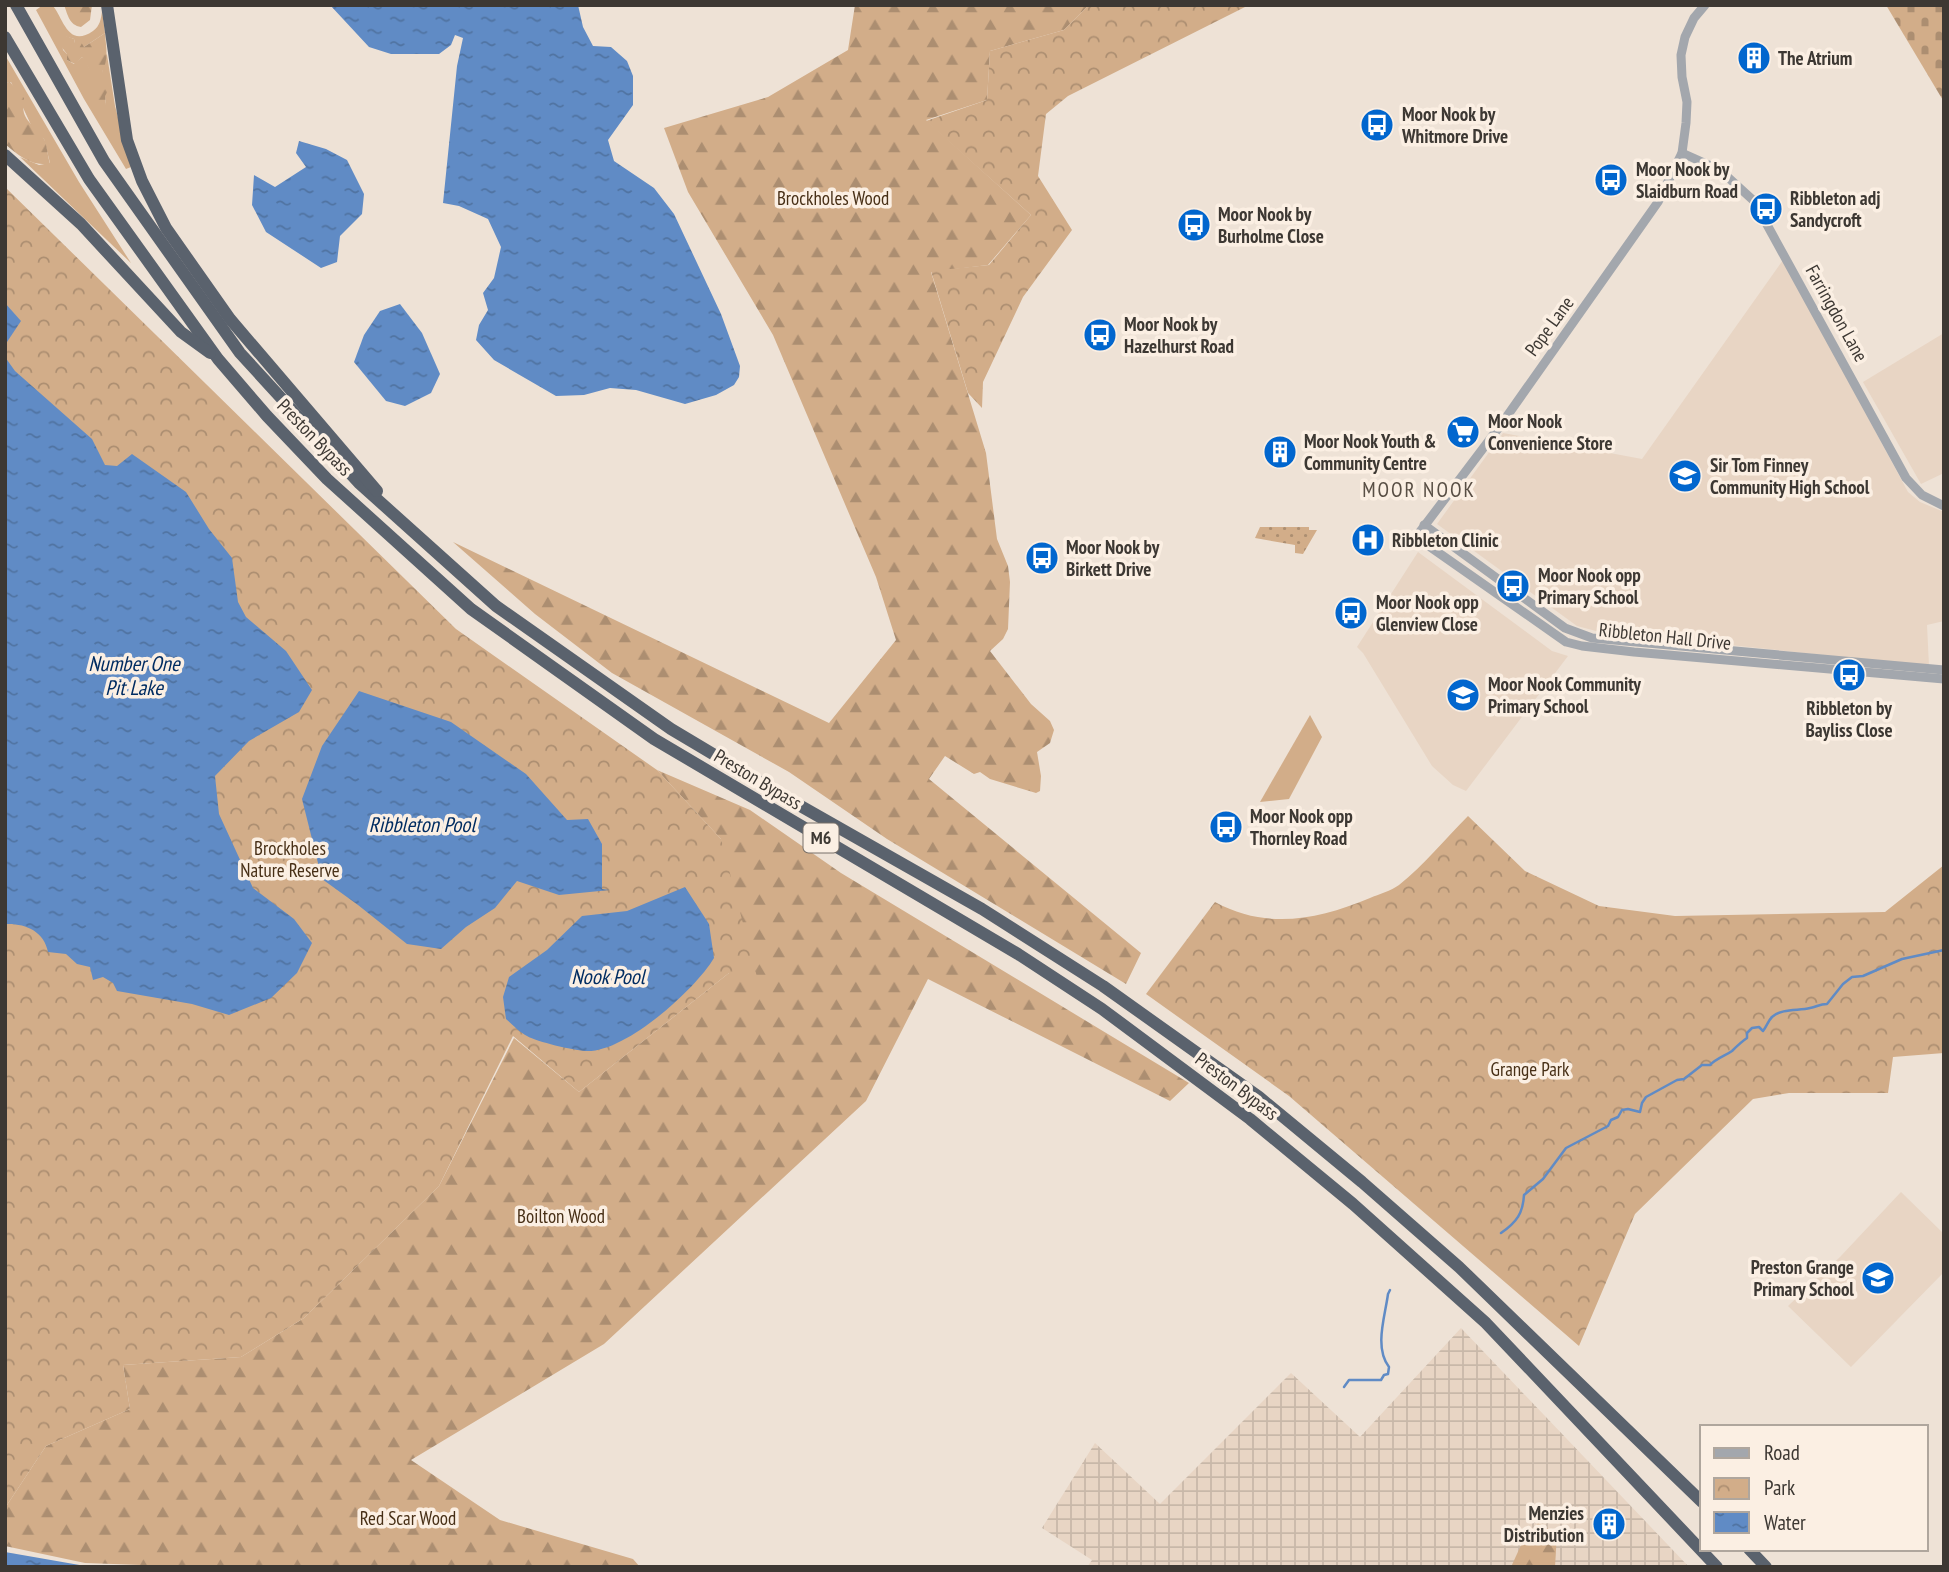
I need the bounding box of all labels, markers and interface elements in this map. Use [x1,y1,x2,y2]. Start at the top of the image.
building icon: The Atrium [1735,39,1773,77]
place label: The Atrium [1778,46,1852,70]
place label: Moor Nook by Whitmore Drive [1401,102,1508,148]
bus stop icon: Moor Nook by Whitmore Drive [1358,106,1396,144]
place label: Moor Nook by Slaidburn Road [1636,157,1738,203]
bus stop icon: Moor Nook by Slaidburn Road [1592,161,1630,199]
park label: Brockholes Wood [777,186,889,210]
place label: Ribbleton adj Sandycroft [1790,186,1880,232]
bus stop icon: Ribbleton adj Sandycroft [1747,190,1785,228]
place label: Moor Nook by Burholme Close [1218,202,1324,248]
bus stop icon: Moor Nook by Burholme Close [1175,206,1213,244]
street label: Farringdon Lane [1801,260,1873,366]
street label: Pope Lane [1519,291,1579,360]
place label: Moor Nook by Hazelhurst Road [1124,312,1234,358]
bus stop icon: Moor Nook by Hazelhurst Road [1081,316,1119,354]
street label: Preston Bypass [272,393,358,481]
place label: Moor Nook Convenience Store [1488,409,1613,455]
supermarket icon: Moor Nook Convenience Store [1444,413,1482,451]
place label: Moor Nook Youth & Community Centre [1304,429,1436,475]
building icon: Moor Nook Youth & Community Centre [1261,433,1299,471]
place label: Sir Tom Finney Community High School [1710,453,1870,499]
school or university icon: Sir Tom Finney Community High School [1666,457,1704,495]
district label: MOOR NOOK [1362,476,1476,503]
hospital icon: Ribbleton Clinic [1349,521,1387,559]
place label: Ribbleton Clinic [1392,528,1499,552]
place label: Moor Nook by Birkett Drive [1066,535,1160,581]
bus stop icon: Moor Nook by Birkett Drive [1023,539,1061,577]
place label: Moor Nook opp Primary School [1538,563,1641,609]
bus stop icon: Moor Nook opp Primary School [1494,567,1532,605]
place label: Moor Nook opp Glenview Close [1376,590,1479,636]
bus stop icon: Moor Nook opp Glenview Close [1332,594,1370,632]
street label: Ribbleton Hall Drive [1598,617,1732,655]
water label: Number One Pit Lake [88,650,181,701]
bus stop icon: Ribbleton by Bayliss Close [1830,656,1868,694]
place label: Moor Nook Community Primary School [1488,672,1641,718]
school or university icon: Moor Nook Community Primary School [1444,676,1482,714]
place label: Ribbleton by Bayliss Close [1805,696,1893,742]
street label: Preston Bypass [710,743,806,815]
place label: Moor Nook opp Thornley Road [1250,804,1353,850]
bus stop icon: Moor Nook opp Thornley Road [1207,808,1245,846]
water label: Ribbleton Pool [369,811,477,838]
road number: M6 [804,824,838,852]
park label: Brockholes Nature Reserve [240,836,340,882]
water label: Nook Pool [571,963,647,990]
street label: Preston Bypass [1191,1047,1283,1125]
park label: Grange Park [1491,1057,1570,1081]
park label: Boilton Wood [517,1204,605,1228]
place label: Preston Grange Primary School [1751,1255,1854,1301]
school or university icon: Preston Grange Primary School [1859,1259,1897,1297]
legend [1700,1425,1928,1551]
text: Road [1764,1439,1800,1466]
text: Park [1764,1474,1795,1501]
place label: Menzies Distribution [1504,1501,1584,1547]
building icon: Menzies Distribution [1590,1505,1628,1543]
park label: Red Scar Wood [360,1506,456,1530]
text: Water [1764,1509,1806,1536]

